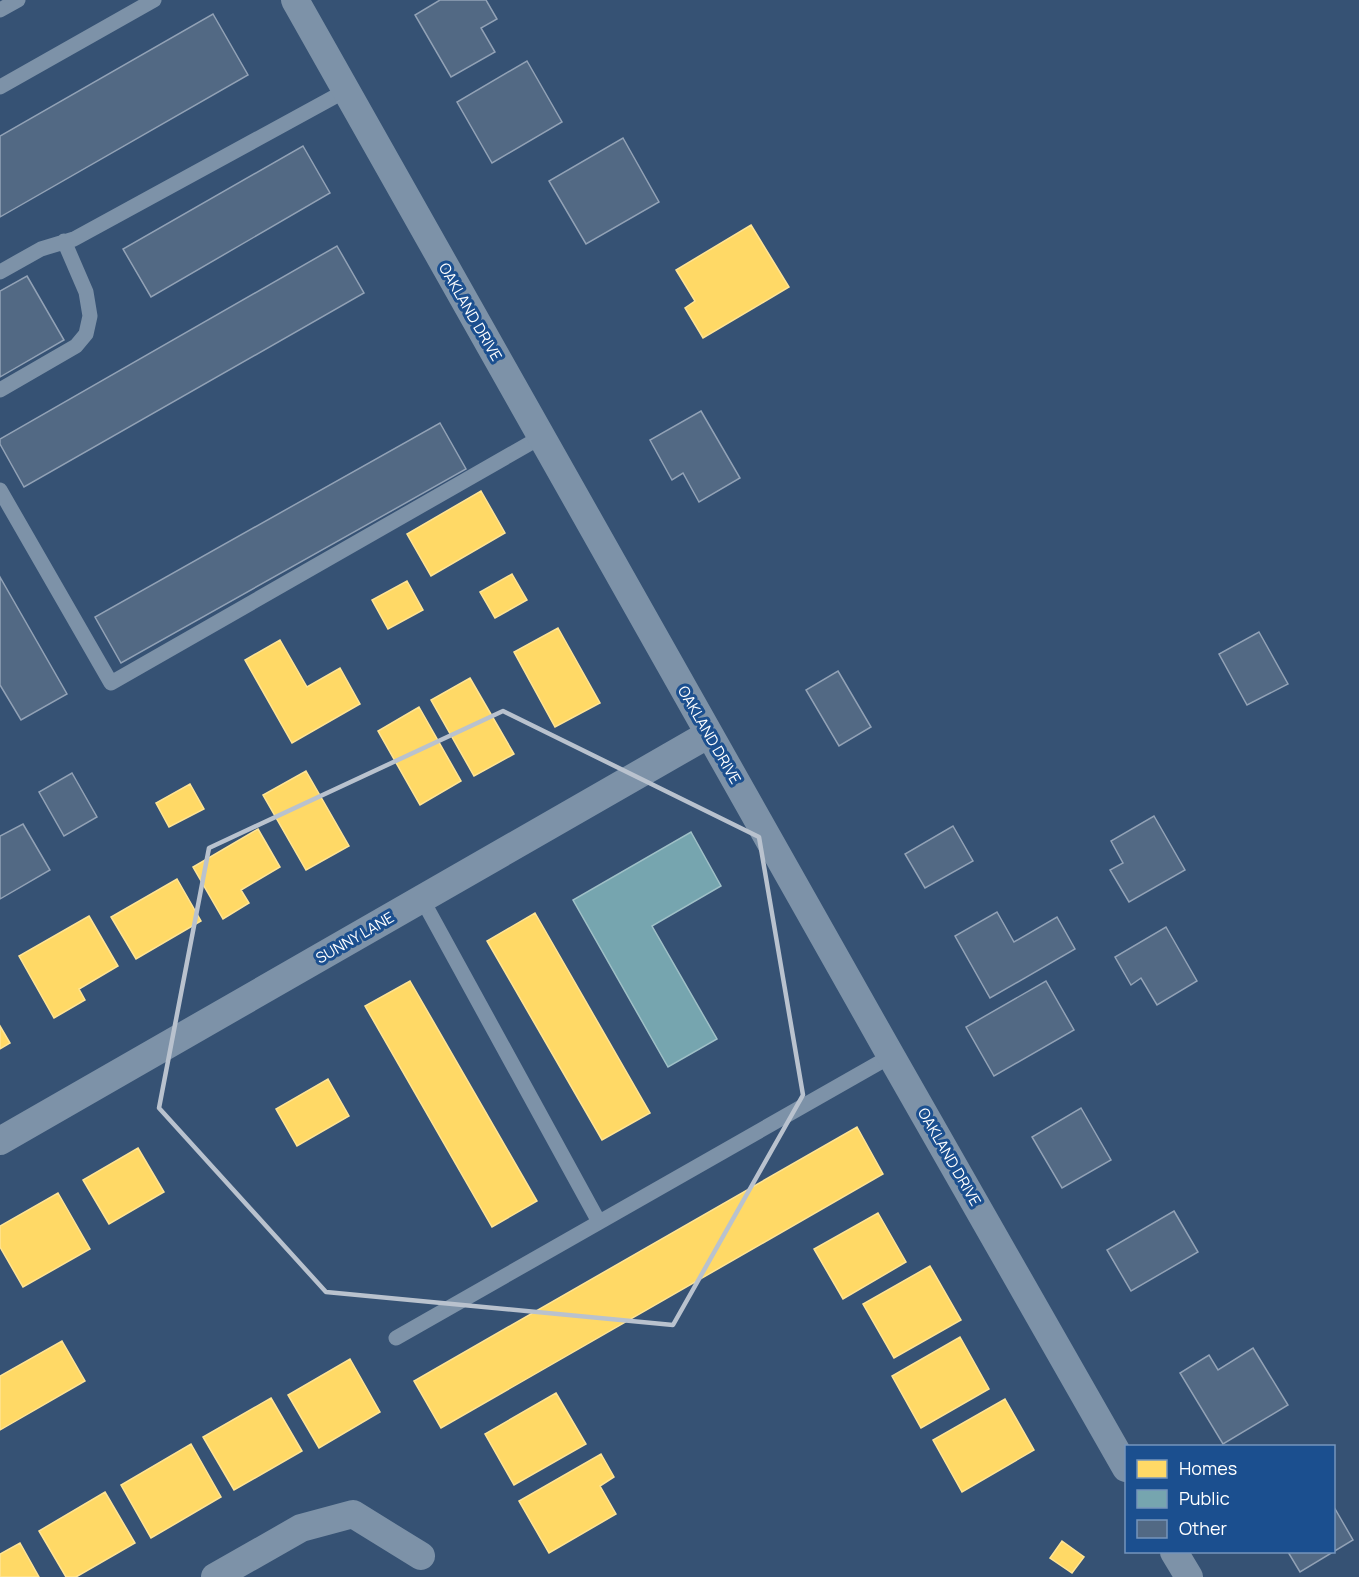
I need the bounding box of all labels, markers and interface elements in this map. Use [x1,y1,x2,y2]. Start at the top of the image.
street label: OAKLAND DRIVE [434,259,507,365]
street label: OAKLAND DRIVE [673,682,746,788]
street label: SUNNY LANE [312,907,398,968]
street label: OAKLAND DRIVE [913,1104,986,1210]
legend [1125,1445,1335,1553]
text: Homes [1179,1456,1237,1480]
text: Public [1179,1486,1230,1510]
text: Other [1179,1516,1227,1540]

